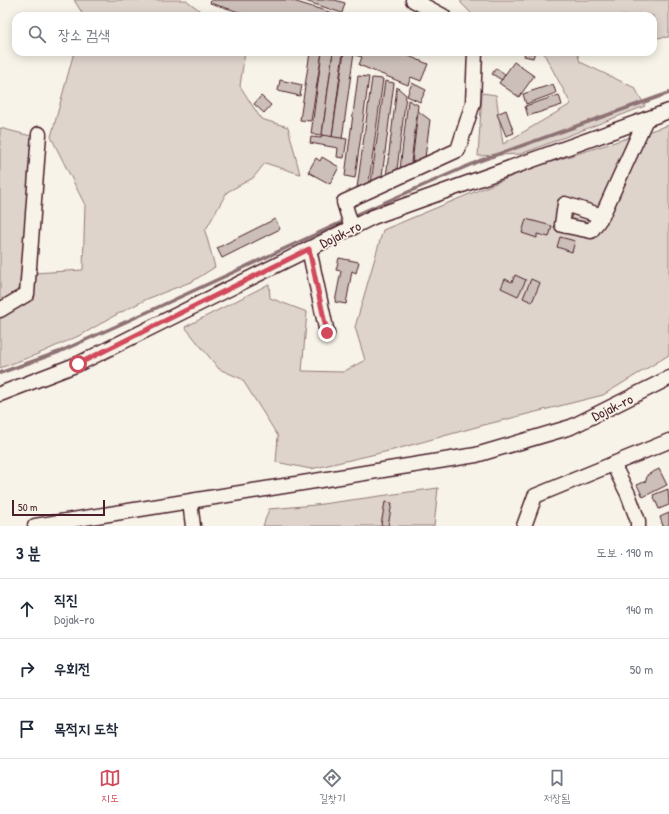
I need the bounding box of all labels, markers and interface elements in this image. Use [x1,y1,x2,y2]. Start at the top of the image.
search box [12,12,657,56]
icon: search [26,23,48,45]
text: 장소 검색 [58,24,110,45]
street label: Dojak-ro [316,216,364,253]
route end [318,324,336,342]
route start [69,355,87,373]
street label: Dojak-ro [588,389,636,426]
scale bar [12,498,105,517]
text: 50 m [18,500,38,514]
text: 3 분 [16,541,41,564]
text: 도보 · 190 m [596,543,653,561]
text: 직진 [54,589,78,610]
icon: ahead [16,598,38,620]
text: 140 m [626,600,653,618]
text: Dojak-ro [54,610,94,628]
icon: right [16,658,38,680]
text: 우회전 [54,658,90,679]
text: 50 m [630,660,653,678]
icon: arrive [16,718,38,740]
text: 목적지 도착 [54,718,118,739]
tab: 지도 [99,767,121,806]
tab: 길찾기 [319,767,345,806]
tab: 저장됨 [543,767,570,806]

